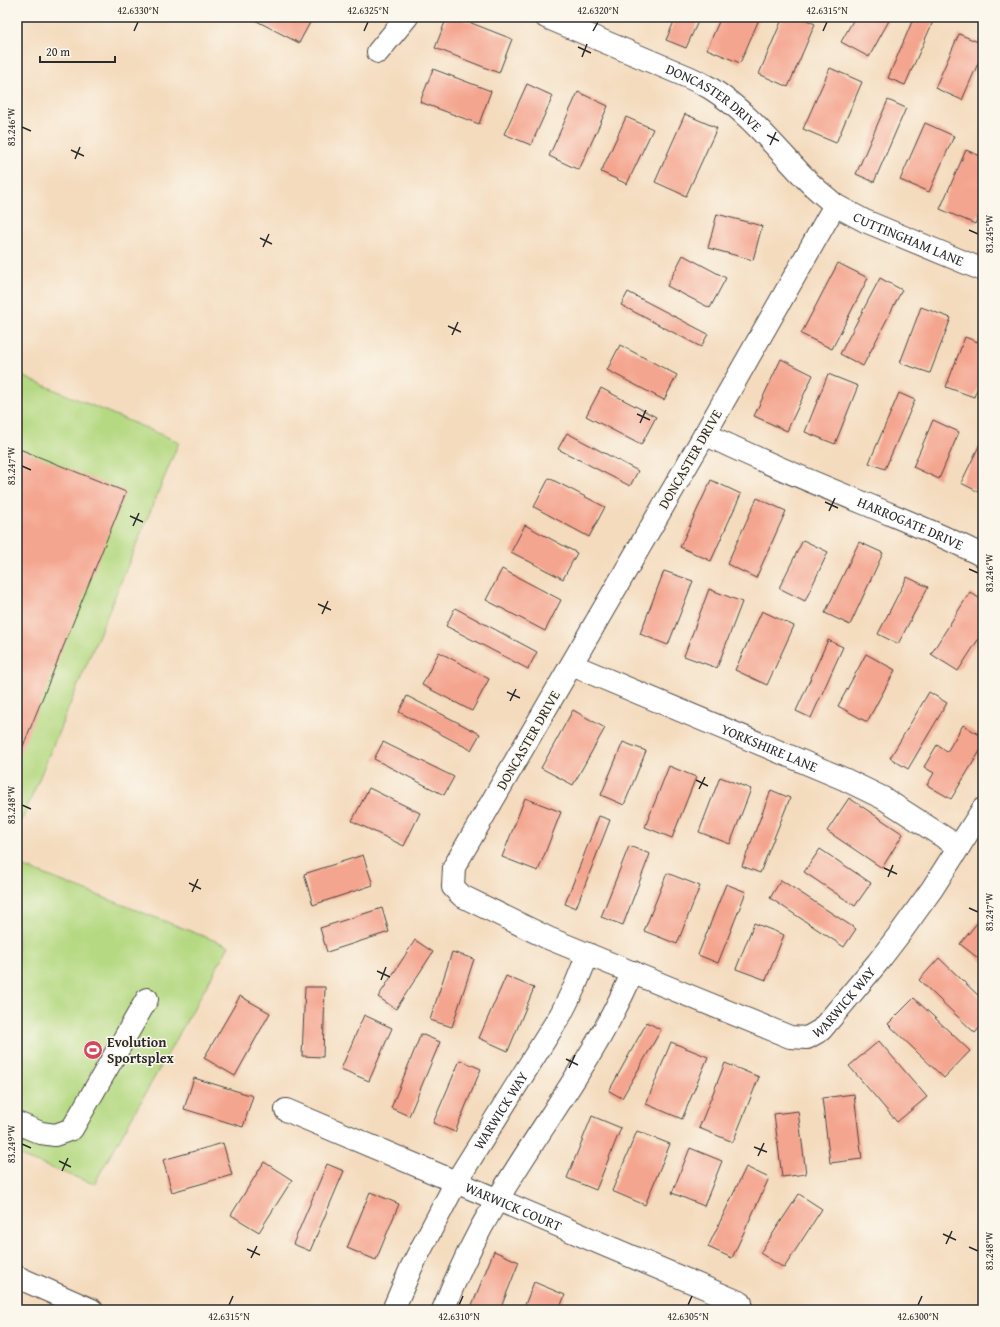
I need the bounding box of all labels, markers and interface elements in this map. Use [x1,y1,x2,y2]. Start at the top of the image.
text: 42.6330°N [117,3,159,18]
text: 42.6325°N [347,3,389,18]
text: 42.6320°N [577,3,619,18]
text: 42.6315°N [806,3,848,18]
scale bar [40,38,115,64]
text: 20 m [46,43,70,60]
street label: DONCASTER DRIVE [663,59,766,136]
text: 83.246°W [4,107,19,146]
street label: CUTTINGHAM LANE [850,206,967,271]
text: 83.245°W [982,214,997,253]
street label: DONCASTER DRIVE [653,406,727,512]
text: 83.247°W [4,446,19,485]
street label: HARROGATE DRIVE [854,492,967,555]
text: 83.246°W [982,553,997,592]
street label: DONCASTER DRIVE [491,687,565,793]
street label: YORKSHIRE LANE [718,719,821,777]
text: 83.248°W [4,785,19,824]
text: 83.247°W [982,892,997,931]
street label: WARWICK WAY [809,962,880,1043]
place label: Evolution Sportsplex [107,1032,174,1068]
sports icon: Evolution Sportsplex [82,1039,104,1061]
street label: WARWICK WAY [469,1067,533,1153]
text: 83.249°W [4,1124,19,1163]
street label: WARWICK COURT [462,1177,565,1236]
text: 83.248°W [982,1231,997,1270]
text: 42.6315°N [208,1309,250,1324]
text: 42.6310°N [438,1309,480,1324]
text: 42.6305°N [667,1309,709,1324]
text: 42.6300°N [897,1309,939,1324]

